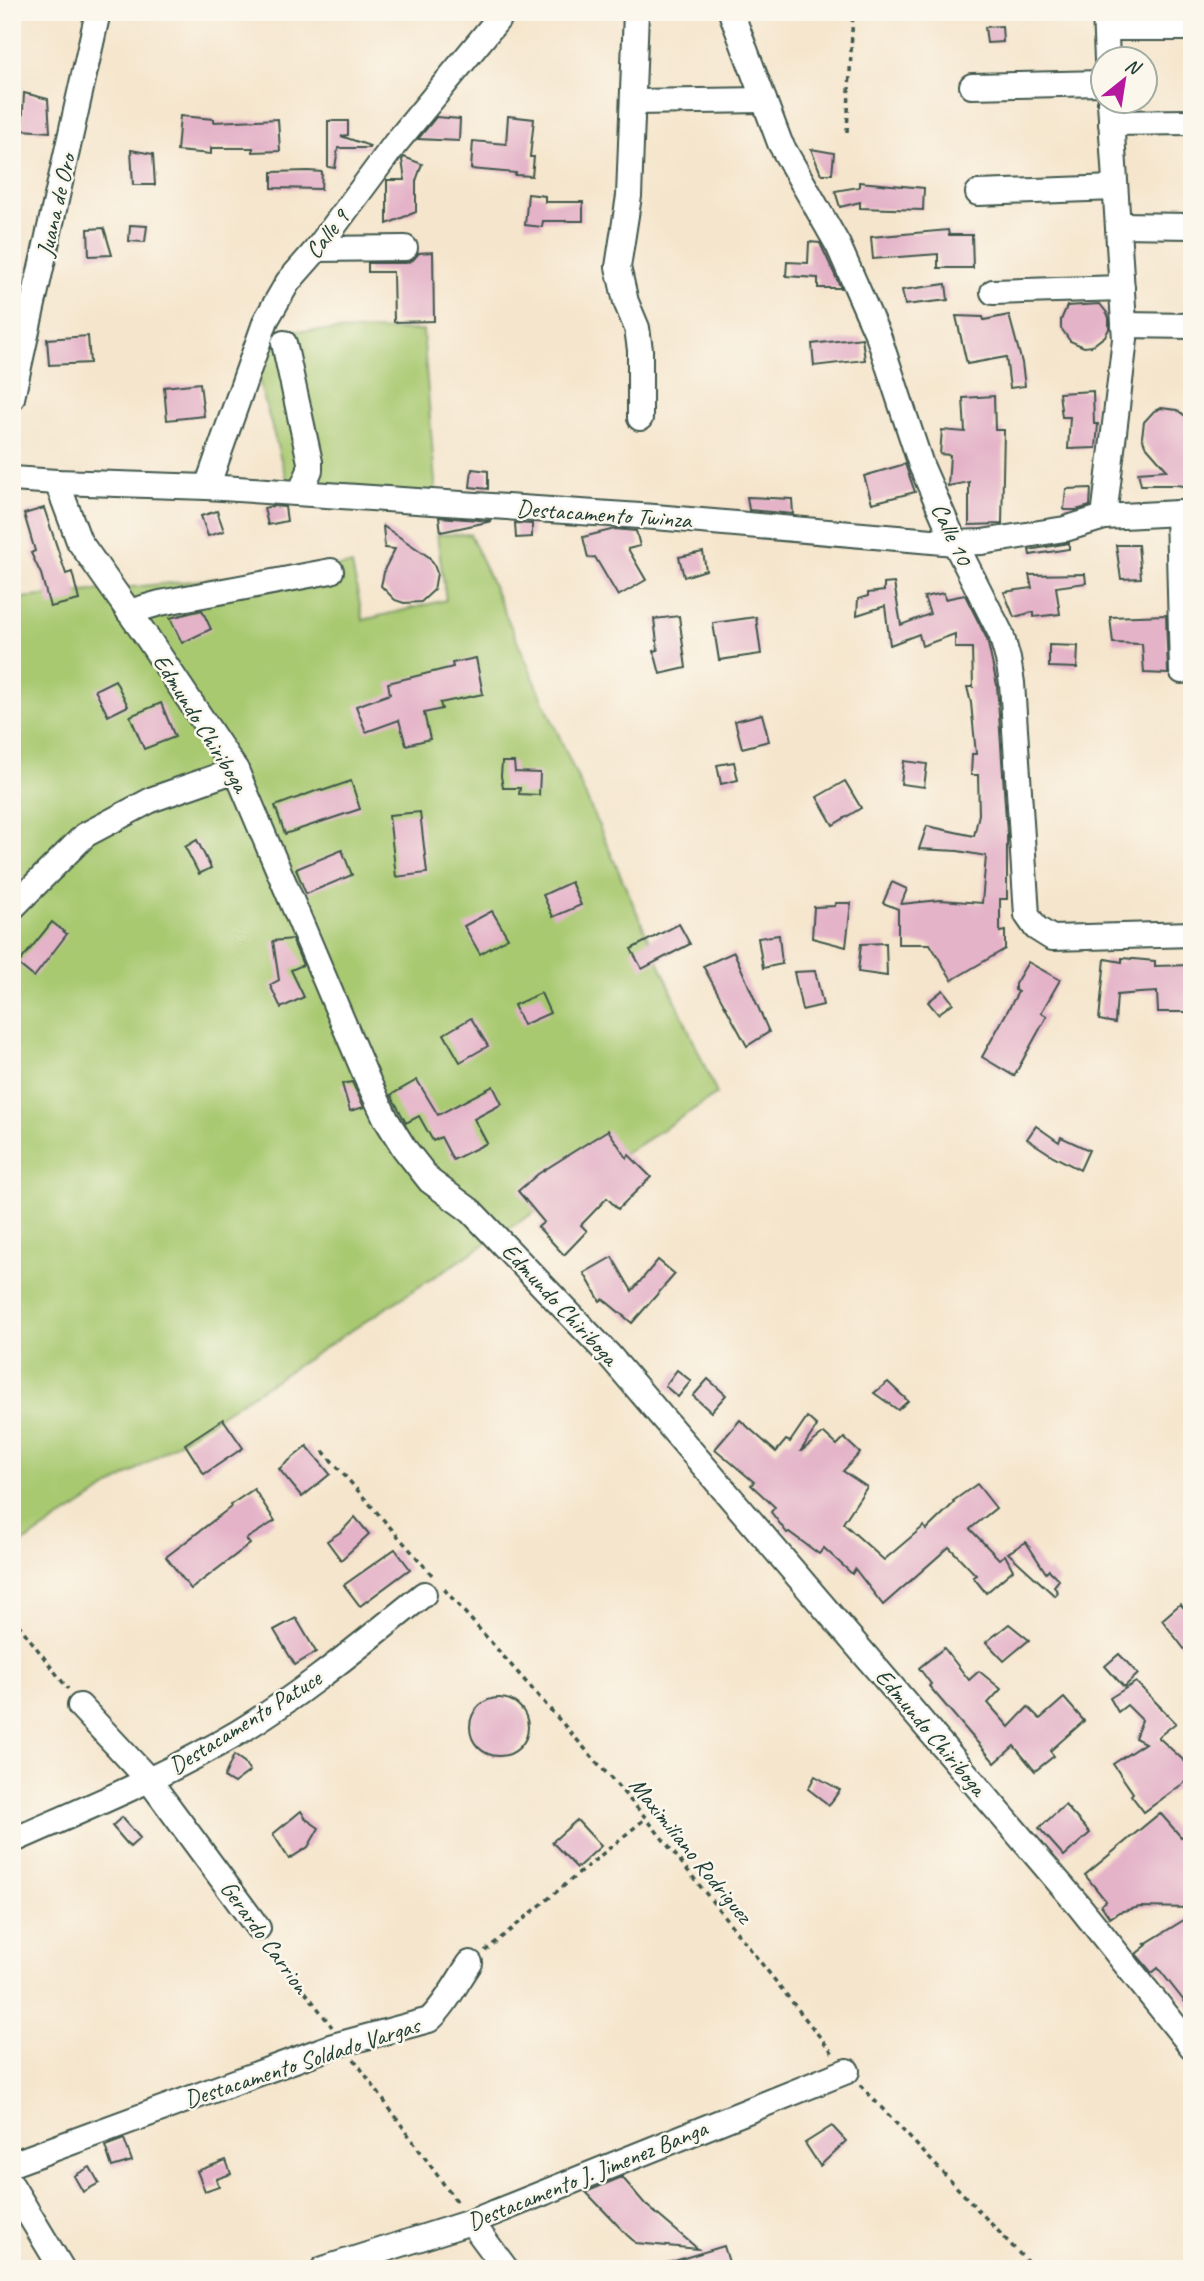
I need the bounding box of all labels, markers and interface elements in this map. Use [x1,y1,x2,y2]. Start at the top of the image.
north arrow [1088,46,1158,116]
text: N [1121,53,1146,81]
street label: Juana de Oro [29,149,83,260]
street label: Calle 9 [298,202,357,265]
street label: Destacamento Twinza [516,493,694,535]
street label: Calle 10 [925,498,980,572]
street label: Edmundo Chiriboga [147,648,257,799]
street label: Edmundo Chiriboga [495,1236,626,1373]
street label: Destacamento Patuce [163,1662,328,1781]
street label: Edmundo Chiriboga [869,1662,994,1804]
street label: Maximiliano Rodriguez [623,1771,761,1931]
street label: Gerardo Carrion [214,1874,317,2001]
street label: Destacamento Soldado Vargas [181,2009,425,2114]
street label: Destacamento J. Jimenez Banga [463,2113,712,2237]

